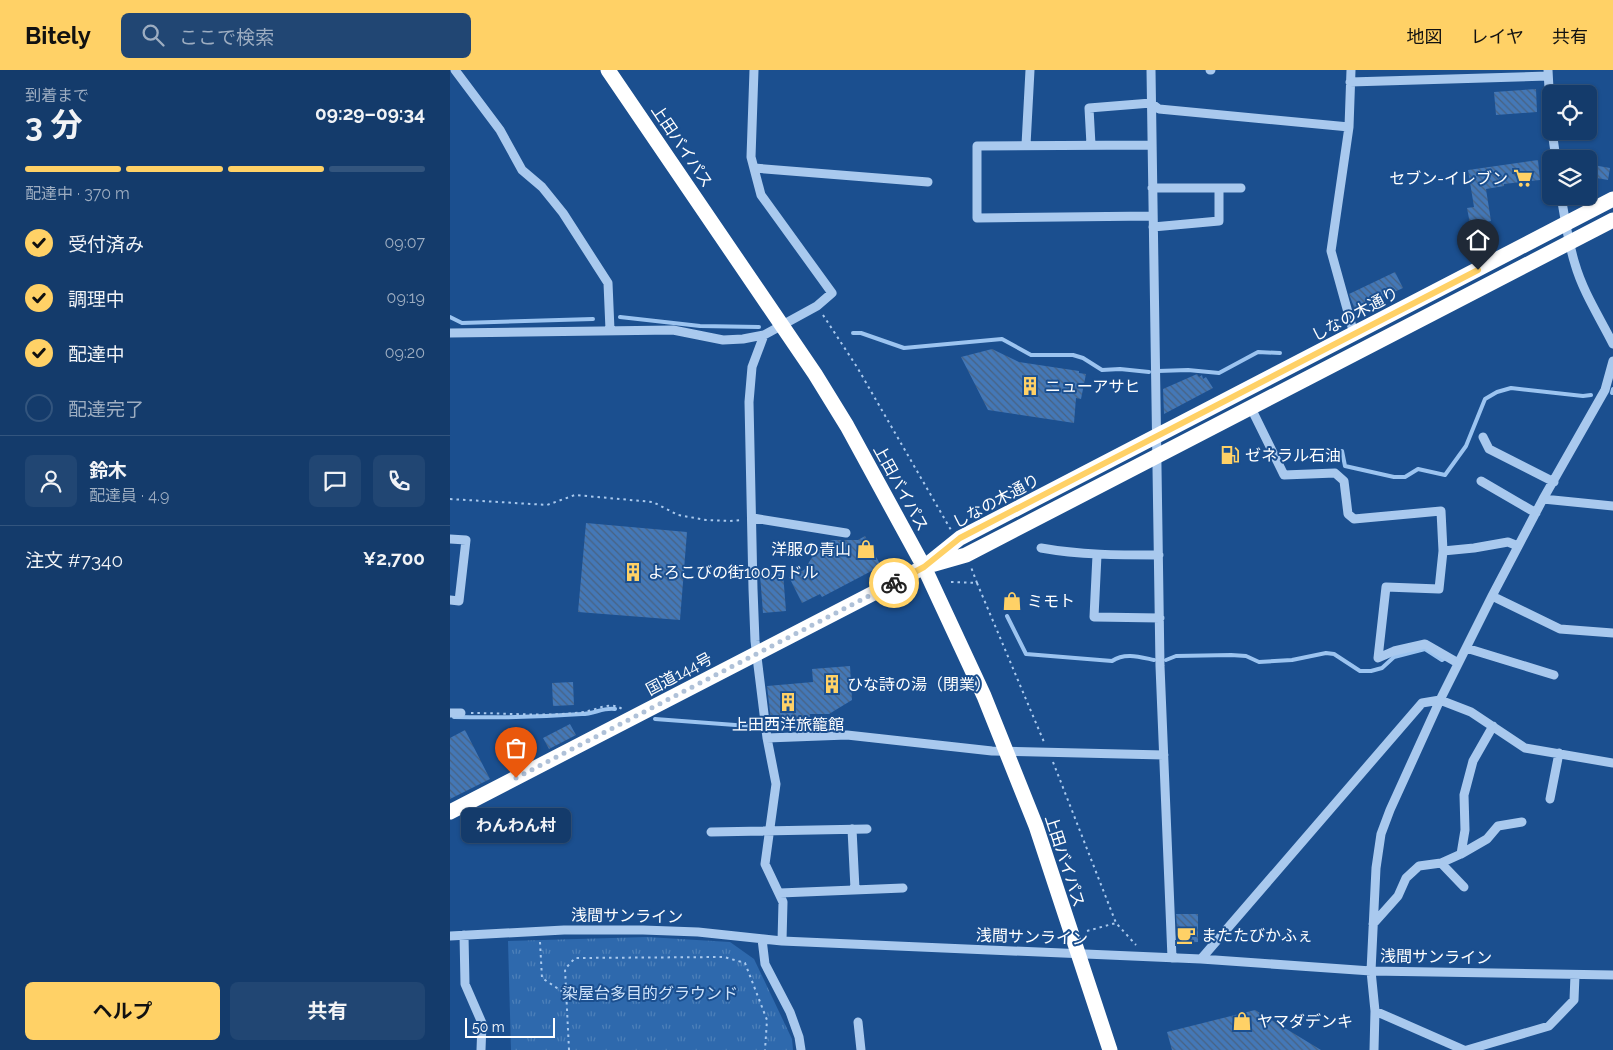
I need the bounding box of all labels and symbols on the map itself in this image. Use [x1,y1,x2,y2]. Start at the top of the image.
street label: 上田バイパス [647,101,717,191]
supermarket icon: セブン-イレブン [1512,167,1534,189]
place label: セブン-イレブン [1389,169,1508,188]
pin [1457,219,1499,270]
street label: しなの木通り [1308,283,1402,345]
building icon: ニューアサヒ [1019,375,1041,397]
place label: ニューアサヒ [1045,377,1140,396]
street label: 上田バイパス [869,442,933,534]
fuel station icon: ゼネラル石油 [1219,444,1241,466]
place label: ゼネラル石油 [1245,446,1341,465]
street label: しなの木通り [949,470,1043,532]
shop icon: 洋服の青山 [855,538,877,560]
place label: 洋服の青山 [771,540,851,559]
courier [869,558,919,608]
building icon: よろこびの街100万ドル [622,561,644,583]
place label: よろこびの街100万ドル [648,563,818,582]
shop icon: ミモト [1001,590,1023,612]
place label: ミモト [1027,592,1075,611]
street label: 国道144号 [643,649,715,699]
building icon: ひな詩の湯（閉業） [821,673,843,695]
place label: ひな詩の湯（閉業） [847,675,991,694]
building icon: 上田西洋旅籠館 [777,691,799,713]
place label: 上田西洋旅籠館 [732,715,844,734]
pin [495,727,537,778]
callout: わんわん村 [461,808,571,843]
street label: 上田バイパス [1041,813,1089,909]
street label: 浅間サンライン [571,906,683,926]
cafe icon: またたびかふぇ [1175,924,1197,946]
street label: 浅間サンライン [976,926,1088,948]
place label: またたびかふぇ [1201,926,1313,945]
street label: 浅間サンライン [1380,947,1492,967]
park label: 染屋台多目的グラウンド [562,984,738,1003]
shop icon: ヤマダデンキ [1231,1010,1253,1032]
place label: ヤマダデンキ [1257,1012,1353,1031]
scale bar [465,1015,555,1038]

